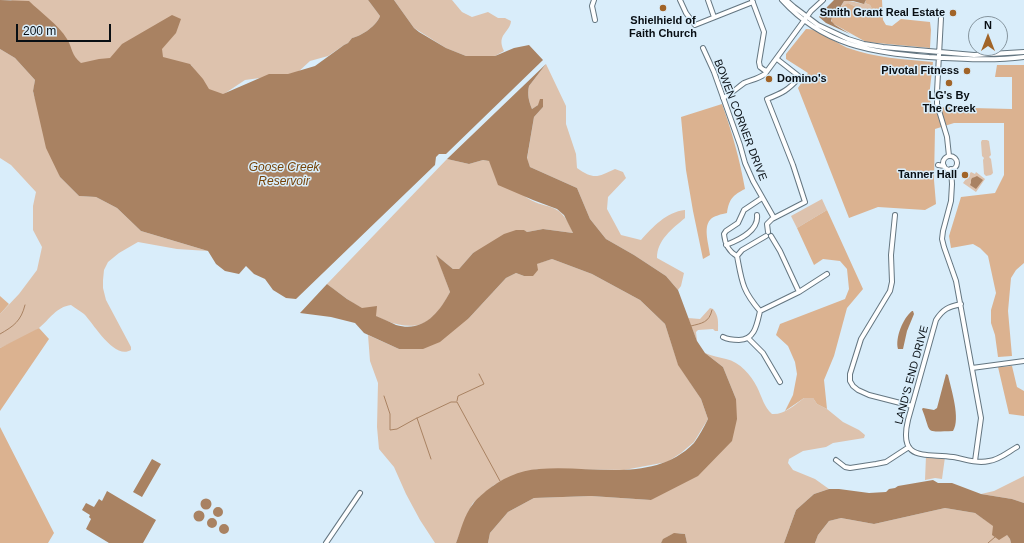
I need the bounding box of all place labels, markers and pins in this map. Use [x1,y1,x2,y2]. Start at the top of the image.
marker: Shielhield of Faith Church [658,3,668,13]
place label: Smith Grant Real Estate [820,6,945,20]
marker: Smith Grant Real Estate [948,8,958,18]
place label: Shielhield of Faith Church [629,14,697,40]
place label: Pivotal Fitness [881,64,959,78]
marker: Pivotal Fitness [962,66,972,76]
place label: Domino's [777,72,827,86]
marker: Domino's [764,74,774,84]
marker: LG's By The Creek [944,78,954,88]
place label: LG's By The Creek [922,89,976,115]
place label: Tanner Hall [898,168,957,182]
marker: Tanner Hall [960,170,970,180]

